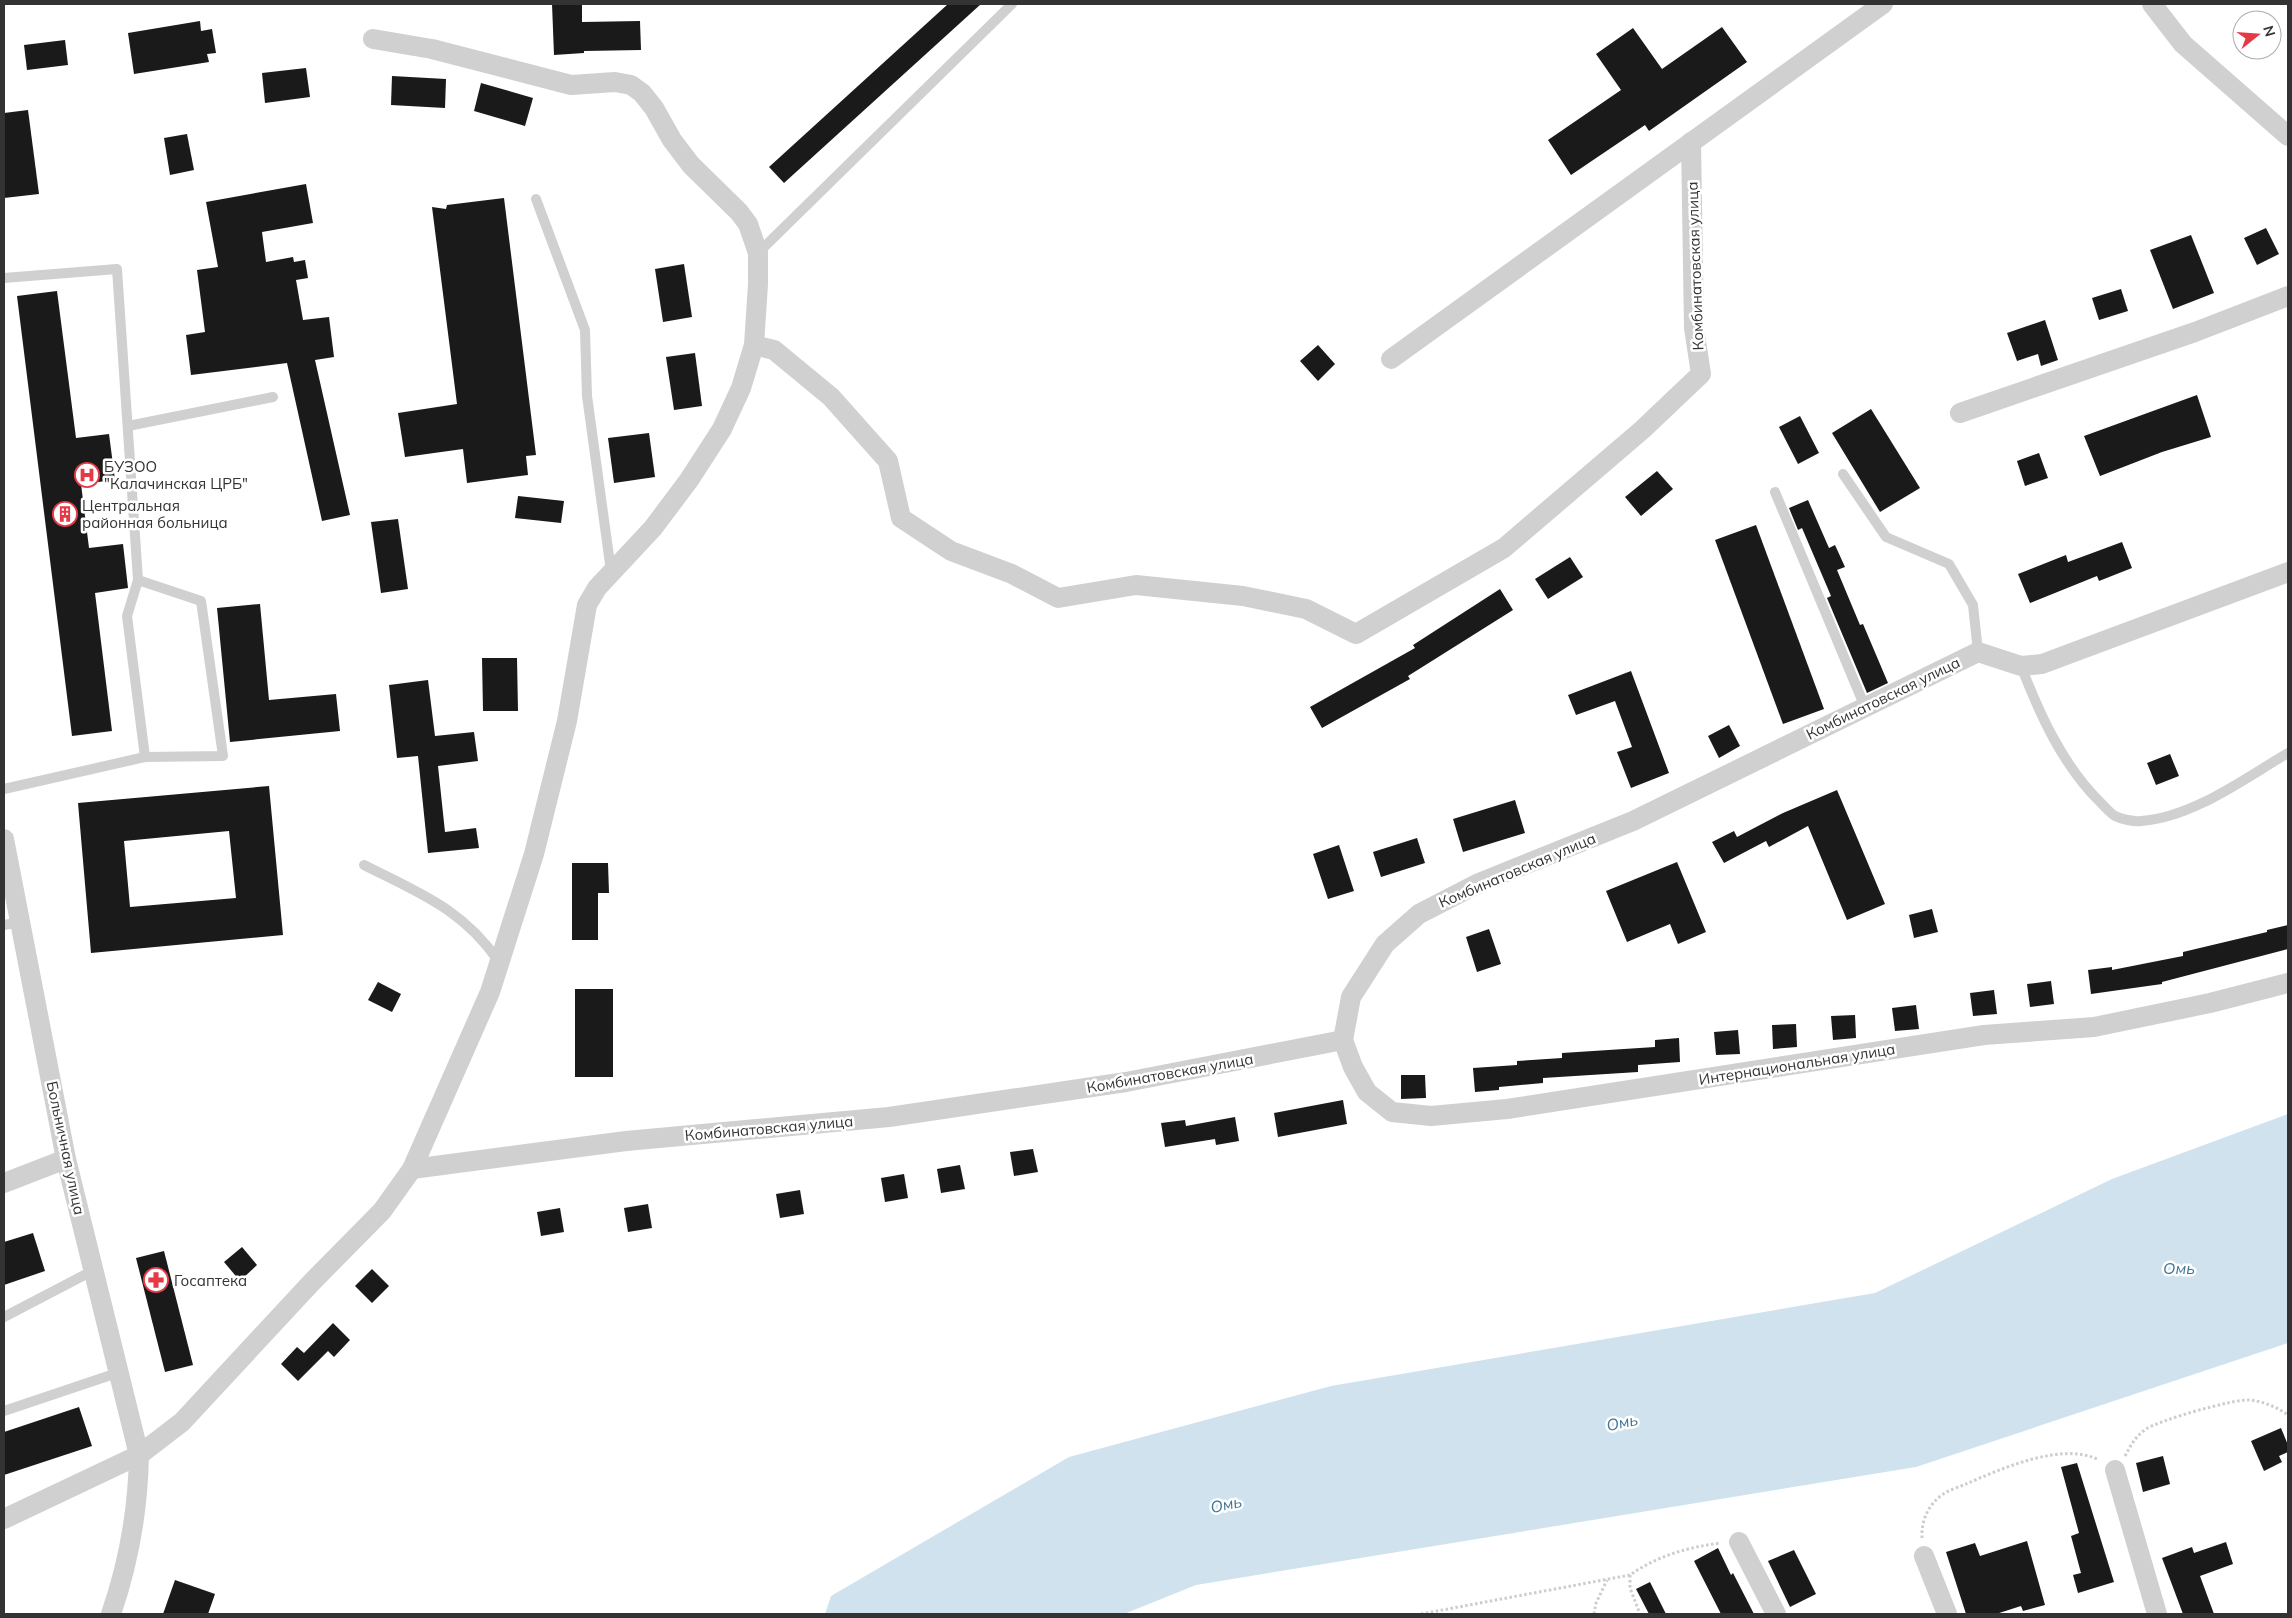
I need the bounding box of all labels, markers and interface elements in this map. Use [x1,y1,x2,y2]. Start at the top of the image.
north arrow [2232,10,2282,60]
text: N [2259,24,2280,39]
street label: Комбинатовская улица [1683,181,1707,351]
place label: БУЗОО "Калачинская ЦРБ" [104,457,248,493]
hospital icon: БУЗОО "Калачинская ЦРБ" [74,462,100,488]
place label: Центральная районная больница [82,496,228,532]
building icon: Центральная районная больница [52,501,78,527]
street label: Комбинатовская улица [1803,652,1963,744]
street label: Комбинатовская улица [1436,828,1598,912]
street label: Интернациональная улица [1697,1039,1897,1089]
street label: Комбинатовская улица [1085,1049,1255,1097]
street label: Больничная улица [43,1079,89,1217]
street label: Комбинатовская улица [684,1111,854,1145]
water label: Омь [2163,1258,2195,1278]
pharmacy icon: Госаптека [143,1267,169,1293]
place label: Госаптека [174,1271,247,1290]
water label: Омь [1604,1409,1640,1435]
water label: Омь [1208,1491,1244,1517]

